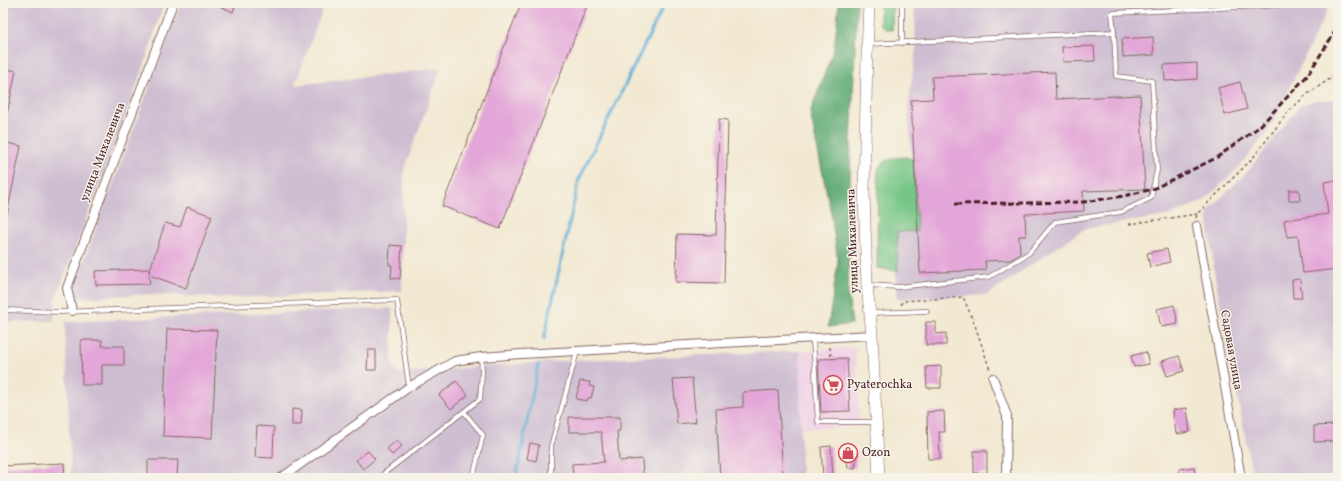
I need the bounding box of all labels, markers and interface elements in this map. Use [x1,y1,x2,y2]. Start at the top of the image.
street label: улица Михалевича [77,100,129,204]
street label: улица Михалевича [843,188,863,294]
street label: Садовая улица [1216,309,1246,391]
supermarket icon: Pyaterochka [822,374,844,396]
place label: Pyaterochka [847,377,912,393]
shop icon: Ozon [837,442,859,464]
place label: Ozon [862,445,890,461]

